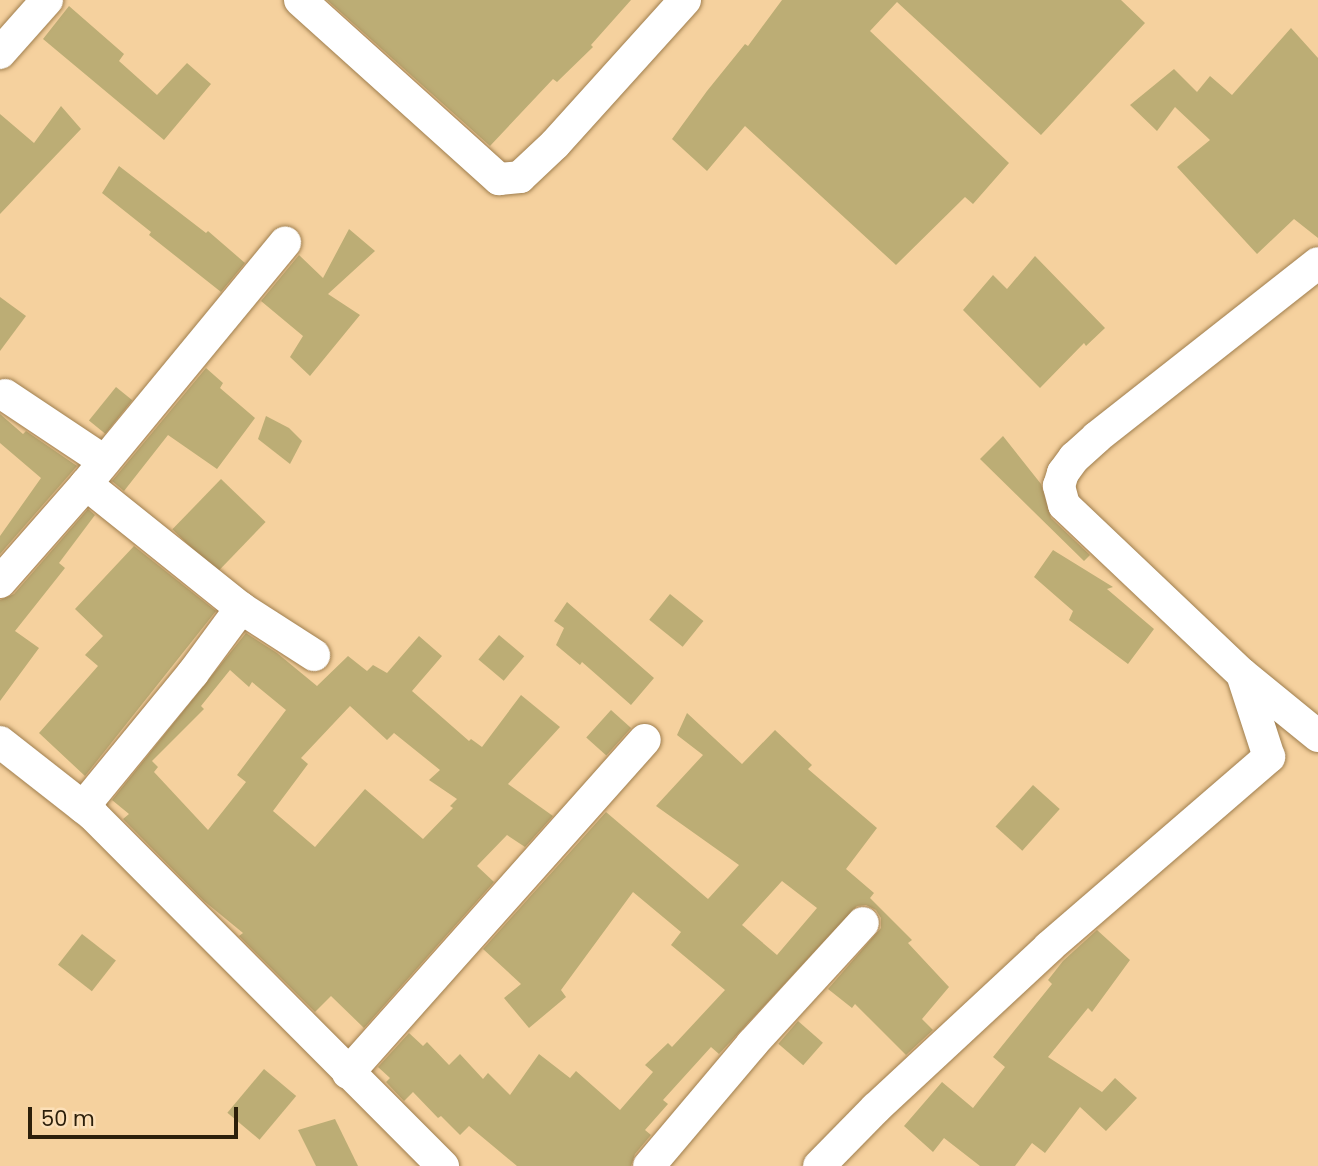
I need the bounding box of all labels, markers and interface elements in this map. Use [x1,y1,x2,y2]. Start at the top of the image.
scale bar [32,1092,242,1136]
text: 50 m [41,1104,95,1133]

